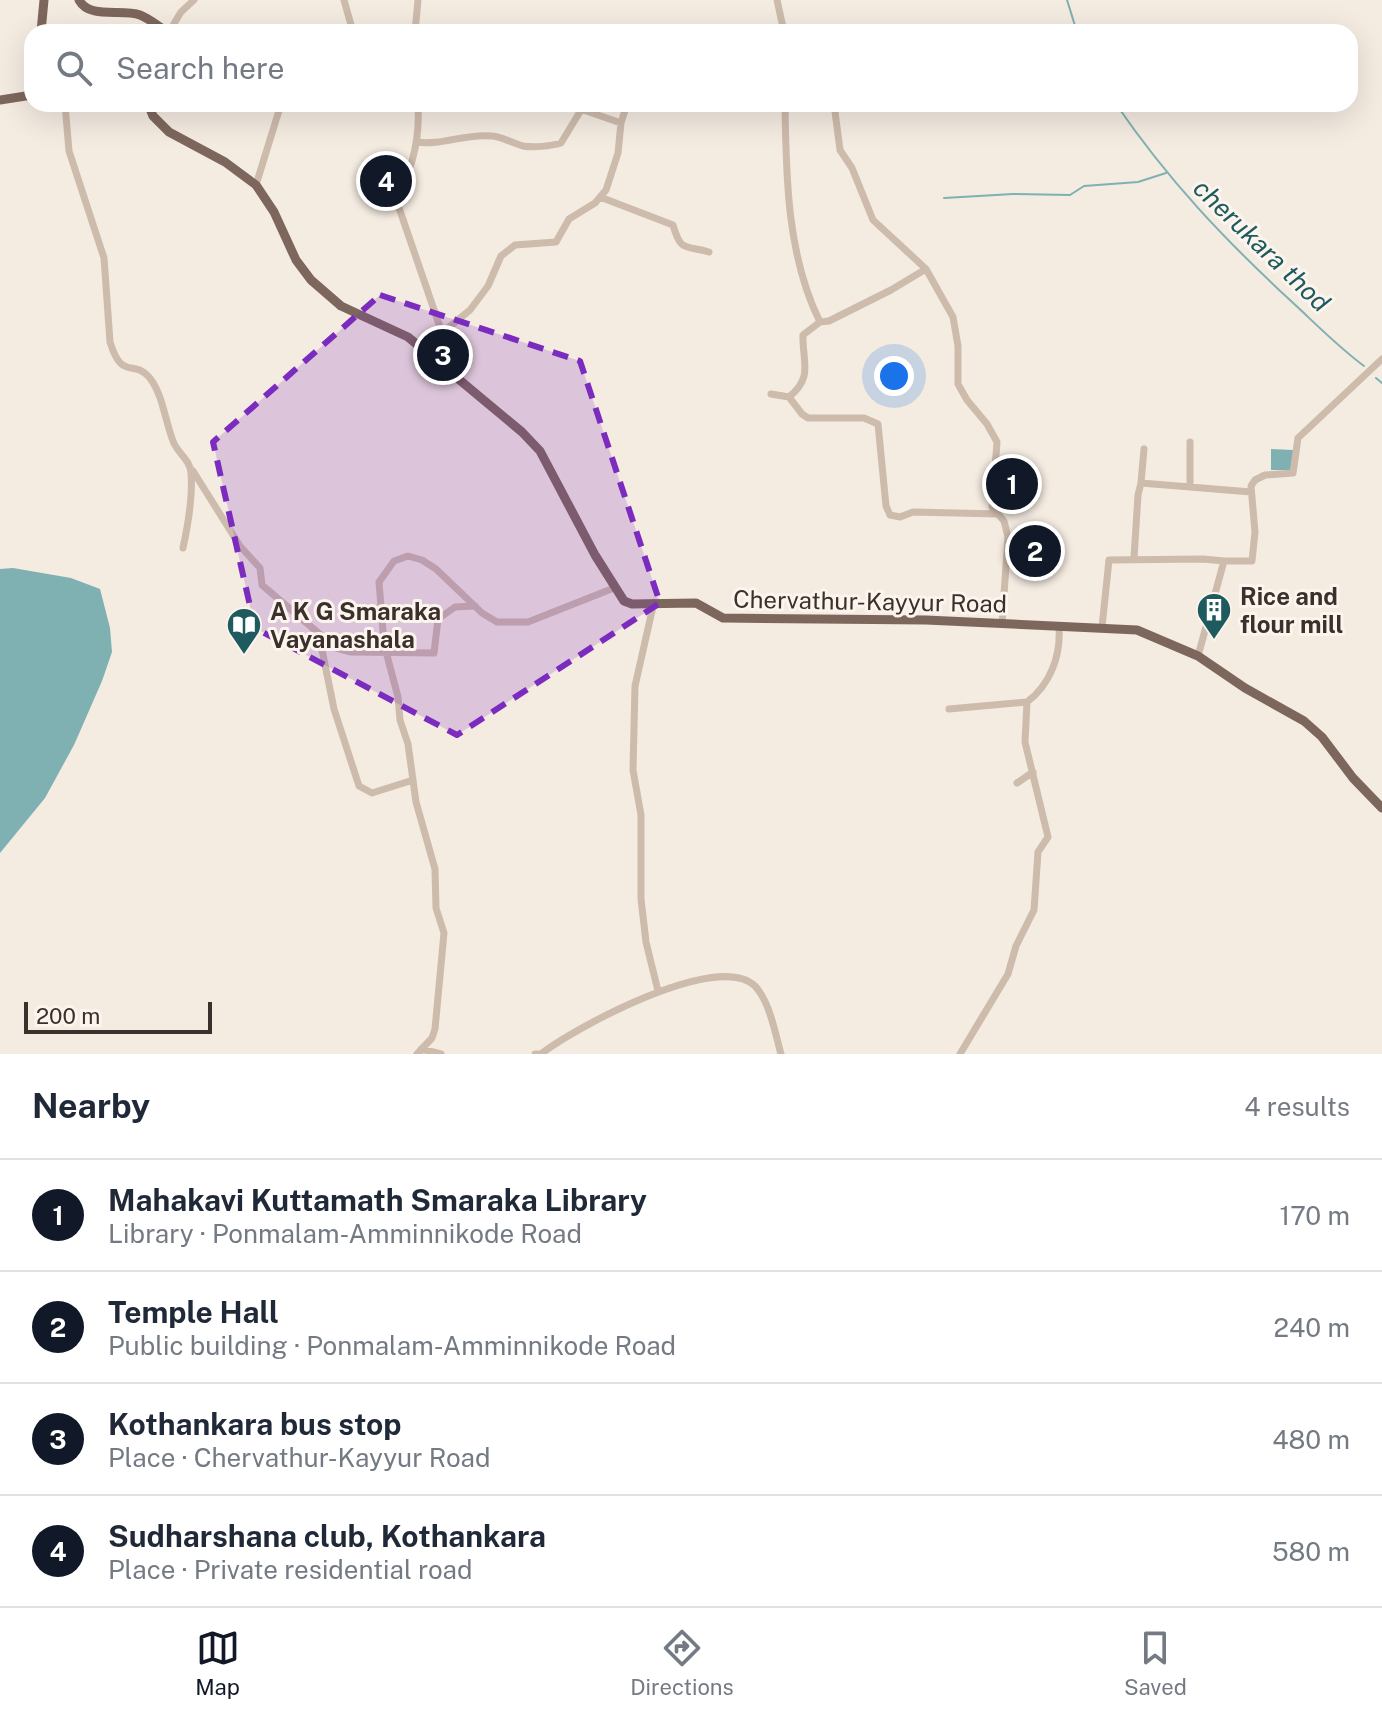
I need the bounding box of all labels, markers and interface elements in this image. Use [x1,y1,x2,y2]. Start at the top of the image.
search box [24,24,1358,112]
icon: search [52,46,96,90]
text: Search here [116,50,284,86]
pin: 4 [360,151,412,211]
water label: cherukara thod [1187,172,1337,318]
pin: 3 [417,325,469,385]
your location [874,356,914,396]
pin: 1 [986,454,1038,514]
pin: 2 [1009,521,1061,581]
place label: Rice and flour mill [1240,582,1343,638]
street label: Chervathur-Kayyur Road [733,585,1007,617]
building icon: Rice and flour mill [1195,591,1233,641]
place label: A K G Smaraka Vayanashala [270,597,441,653]
library icon: A K G Smaraka Vayanashala [225,606,263,656]
scale bar [24,998,212,1034]
text: 200 m [36,1003,100,1029]
text: Nearby [32,1086,150,1126]
text: 4 results [1244,1091,1350,1122]
text: Mahakavi Kuttamath Smaraka Library [108,1182,647,1218]
text: 1 [52,1200,64,1231]
text: 170 m [1280,1200,1350,1231]
text: Library · Ponmalam-Amminnikode Road [108,1218,582,1249]
text: Temple Hall [108,1294,279,1330]
text: 2 [50,1312,66,1343]
text: 240 m [1273,1312,1350,1343]
text: Public building · Ponmalam-Amminnikode Road [108,1330,676,1361]
text: Kothankara bus stop [108,1406,402,1442]
text: 3 [49,1424,67,1455]
text: 480 m [1272,1424,1350,1455]
text: Place · Chervathur-Kayyur Road [108,1442,490,1473]
text: Sudharshana club, Kothankara [108,1518,546,1554]
text: 4 [49,1536,67,1567]
text: 580 m [1272,1536,1350,1567]
text: Place · Private residential road [108,1554,473,1585]
tab: Map [195,1626,240,1700]
tab: Directions [630,1626,734,1700]
tab: Saved [1124,1626,1187,1700]

